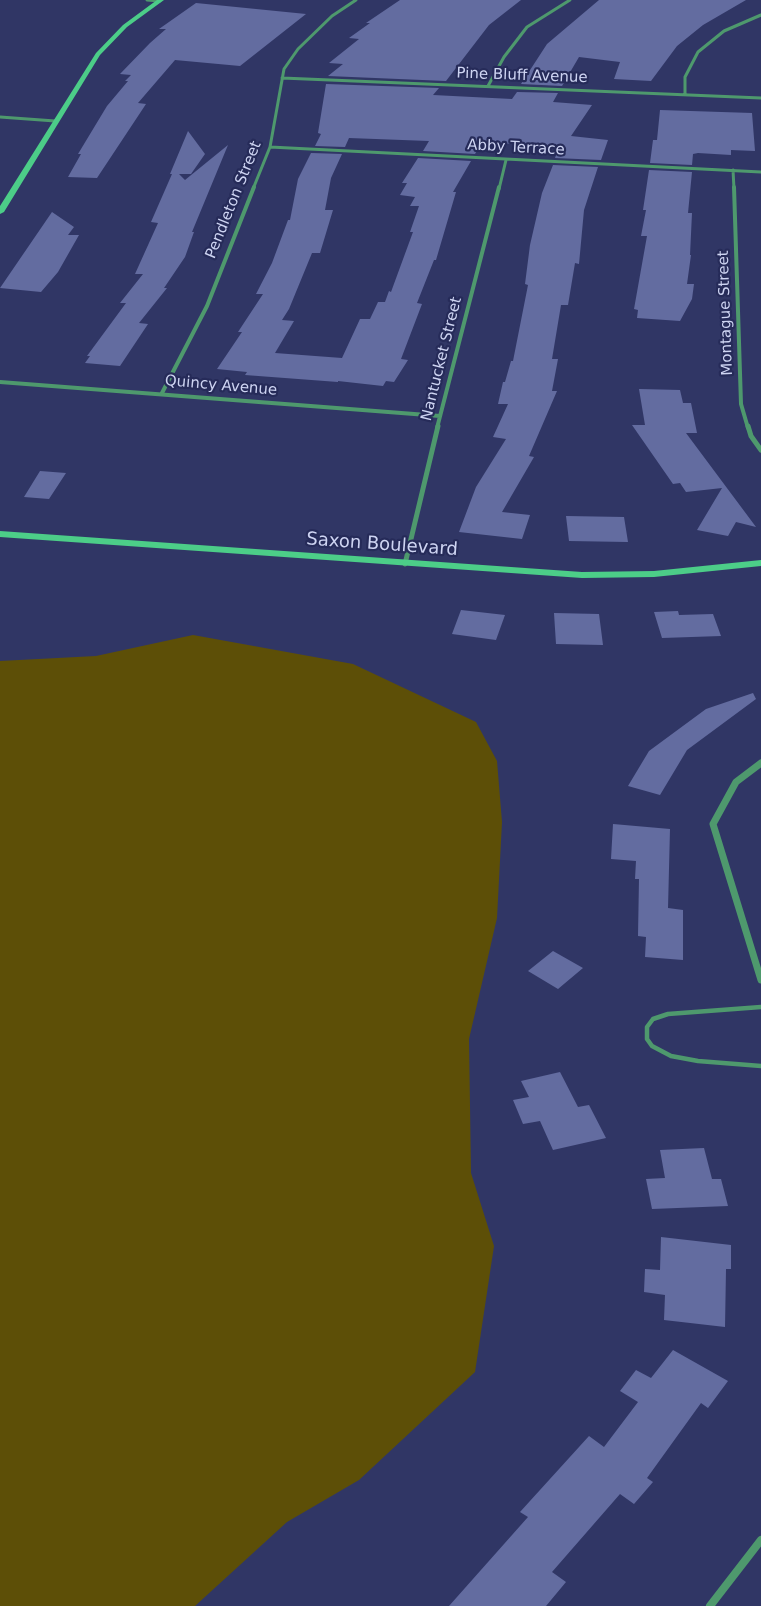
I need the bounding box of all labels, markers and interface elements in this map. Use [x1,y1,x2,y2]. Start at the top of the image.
street label: Pine Bluff Avenue [456,65,588,87]
street label: Abby Terrace [467,136,565,160]
street label: Pendleton Street [202,139,266,261]
street label: Montague Street [715,250,737,376]
street label: Nantucket Street [418,295,466,423]
street label: Quincy Avenue [164,372,278,400]
street label: Saxon Boulevard [306,529,458,561]

